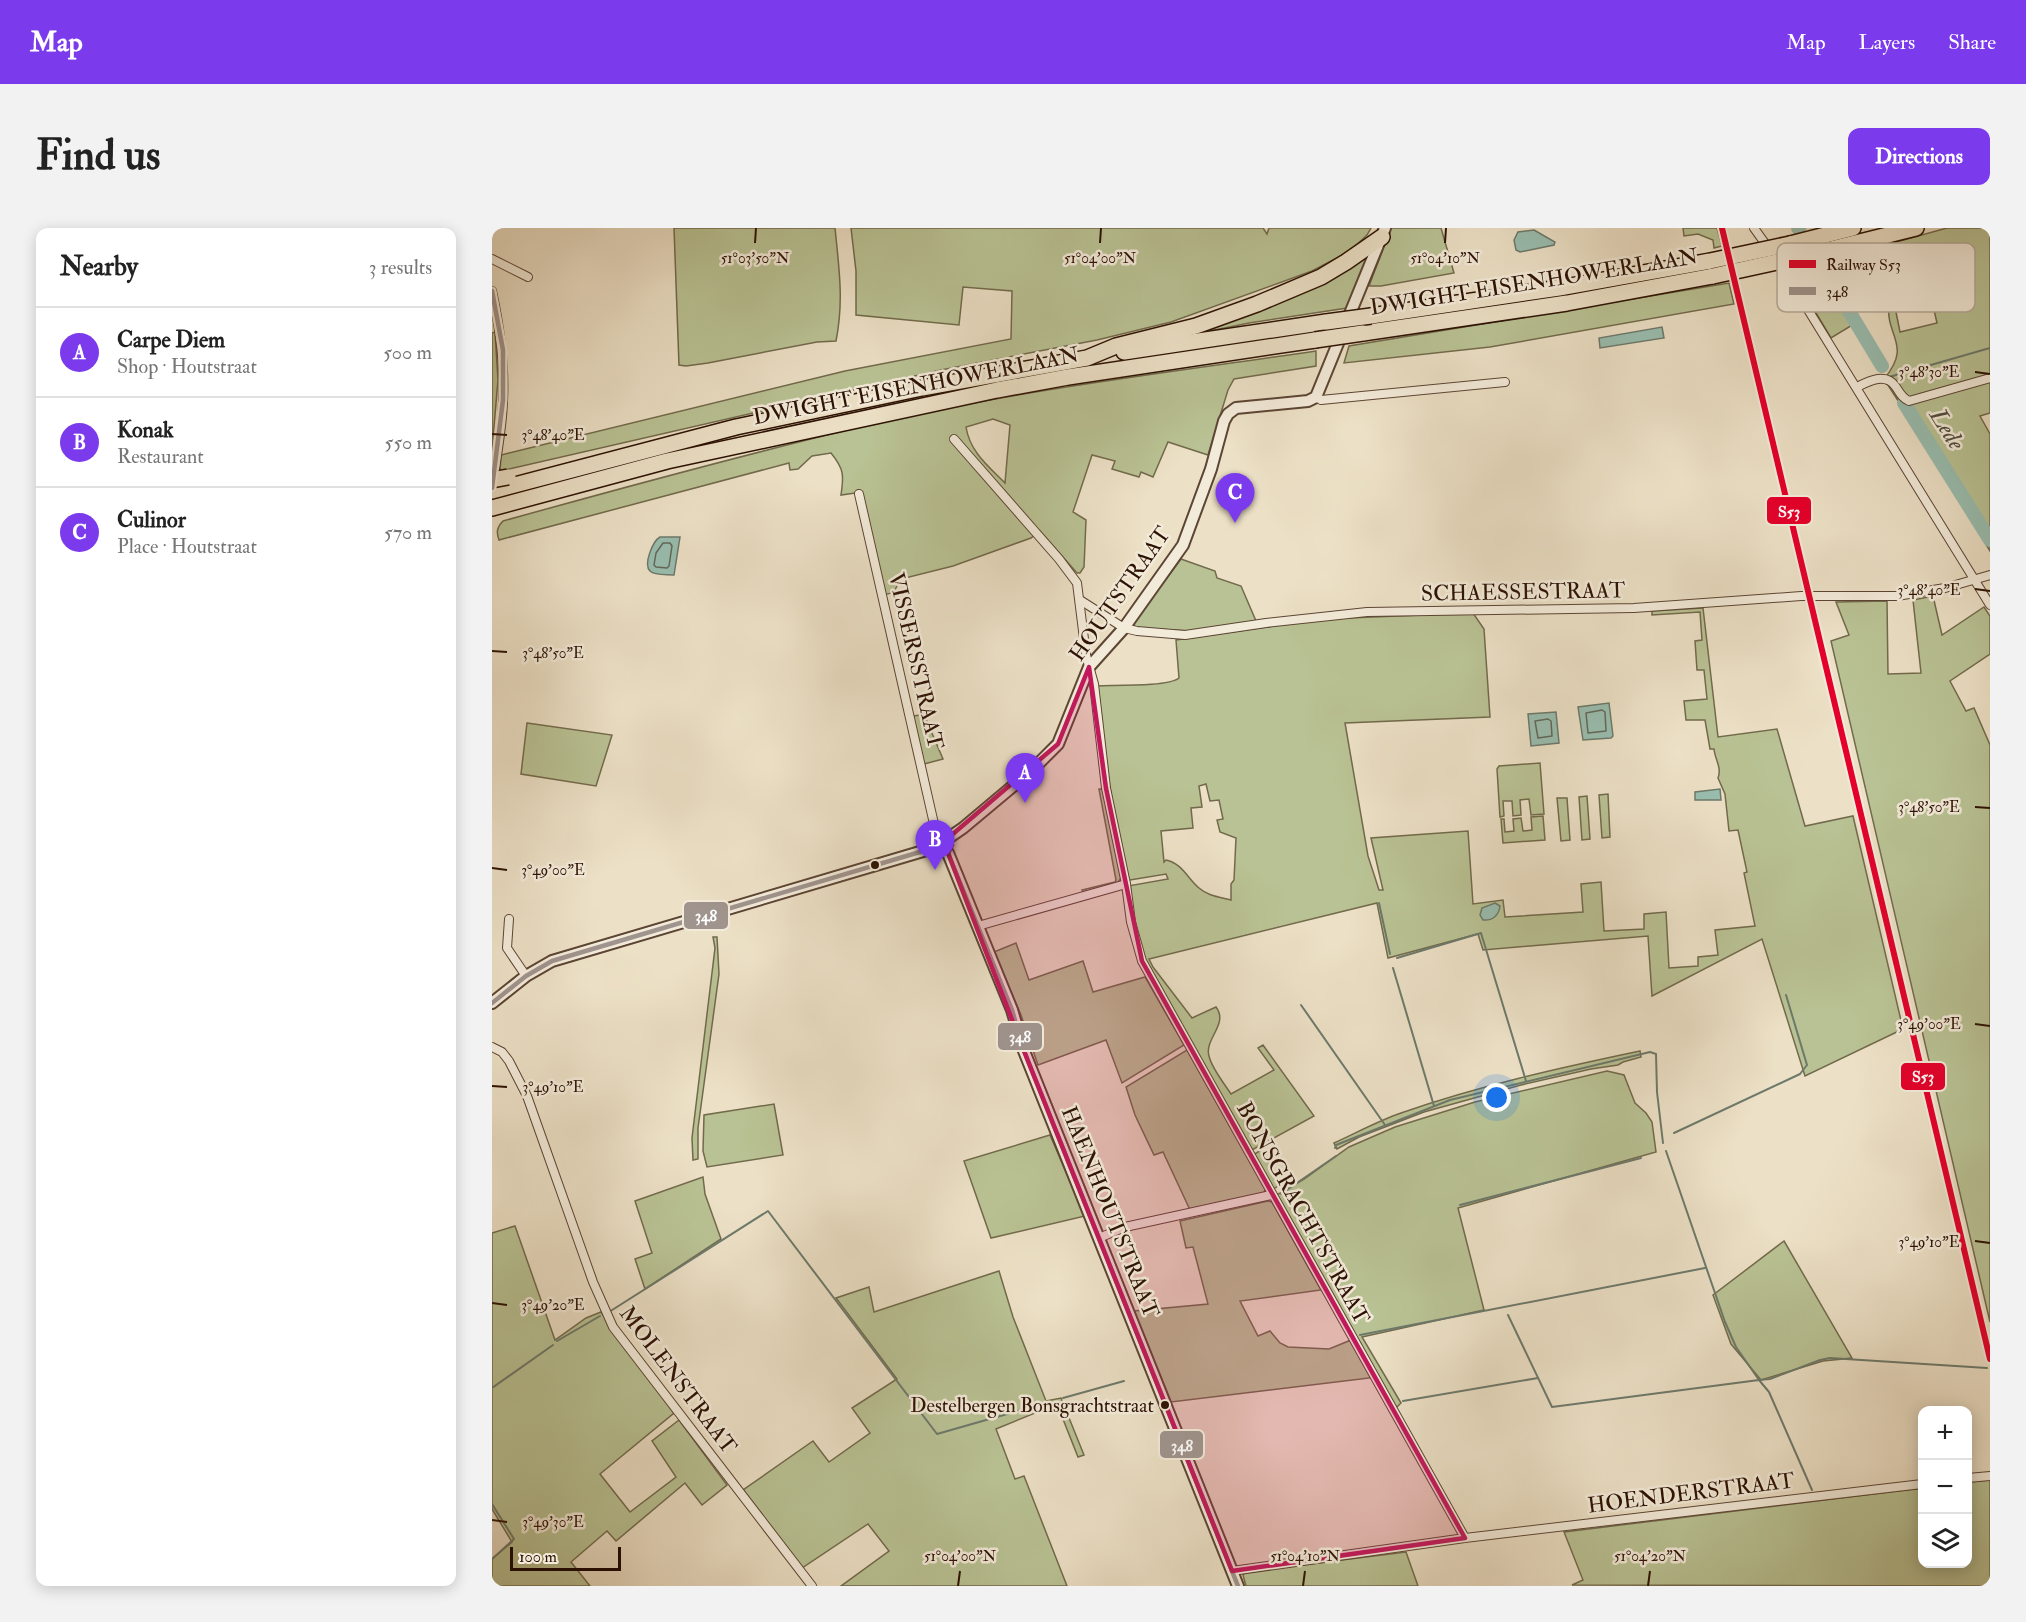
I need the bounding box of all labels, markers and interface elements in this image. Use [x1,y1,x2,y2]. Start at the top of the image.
text: Map [30,25,83,60]
text: Map [1786,29,1826,56]
text: Layers [1859,29,1915,56]
text: Share [1948,29,1996,56]
button: Directions [1848,128,1990,185]
text: Find us [36,130,160,182]
street label: DWIGHT EISENHOWERLAAN [1368,242,1700,322]
legend [1777,243,1975,312]
text: 51°03'50"N [721,249,790,268]
text: 51°04'00"N [1064,249,1137,268]
text: 51°04'10"N [1410,249,1480,268]
text: Nearby [60,251,138,283]
text: 3 results [369,255,432,280]
text: Railway S53 [1826,255,1901,275]
text: 348 [1826,282,1849,302]
text: Carpe Diem [117,326,225,354]
text: A [73,340,86,365]
text: 500 m [383,340,432,365]
street label: DWIGHT EISENHOWERLAAN [751,341,1082,431]
text: Shop · Houtstraat [117,354,257,379]
text: 3°48'30"E [1899,363,1960,382]
water label: Lede [1922,401,1972,457]
text: Konak [117,416,174,444]
text: 3°48'40"E [521,426,585,445]
text: B [73,430,86,455]
text: 550 m [385,430,432,455]
text: Restaurant [117,444,204,469]
pin: C [1216,474,1254,523]
line badge: S53 [1766,496,1812,525]
text: S53 [1778,502,1800,522]
text: Culinor [117,506,186,534]
text: C [72,520,87,545]
text: 570 m [384,520,432,545]
street label: HOUTSTRAAT [1063,521,1177,667]
text: Place · Houtstraat [117,534,257,559]
street label: VISSERSSTRAAT [882,570,950,753]
street label: SCHAESSESTRAAT [1421,576,1626,608]
text: 3°48'40"E [1897,581,1961,600]
text: 3°48'50"E [522,644,584,663]
pin: A [1006,754,1044,803]
text: 3°48'50"E [1898,798,1960,817]
pin: B [916,820,954,870]
unlabelled marker [869,859,881,871]
text: 3°49'00"E [521,861,585,880]
line badge: 348 [683,901,729,930]
text: 348 [695,906,718,926]
text: 3°49'00"E [1897,1015,1961,1034]
line badge: 348 [997,1022,1043,1051]
text: 348 [1009,1027,1032,1047]
line badge: S53 [1900,1062,1946,1091]
text: S53 [1912,1067,1934,1087]
text: 3°49'10"E [523,1078,584,1097]
your location [1482,1083,1511,1112]
street label: BONSGRACHTSTRAAT [1230,1097,1376,1330]
street label: HAENHOUTSTRAAT [1055,1102,1166,1323]
text: 3°49'10"E [1899,1233,1960,1252]
text: 3°49'20"E [521,1296,585,1315]
street label: MOLENSTRAAT [613,1300,743,1460]
place label: Destelbergen Bonsgrachtstraat [910,1393,1155,1418]
marker: Destelbergen Bonsgrachtstraat [1159,1399,1171,1411]
map controls [1918,1406,1972,1568]
button: + [1918,1406,1972,1460]
line badge: 348 [1159,1430,1204,1459]
text: 348 [1171,1436,1194,1456]
button: − [1918,1460,1972,1514]
street label: HOENDERSTRAAT [1586,1466,1797,1520]
text: 3°49'30"E [522,1513,584,1532]
button: layers [1918,1514,1972,1568]
scale bar [510,1544,621,1572]
text: 100 m [519,1547,557,1567]
text: 51°04'00"N [924,1547,997,1566]
text: 51°04'10"N [1270,1547,1340,1566]
text: 51°04'20"N [1614,1547,1687,1566]

